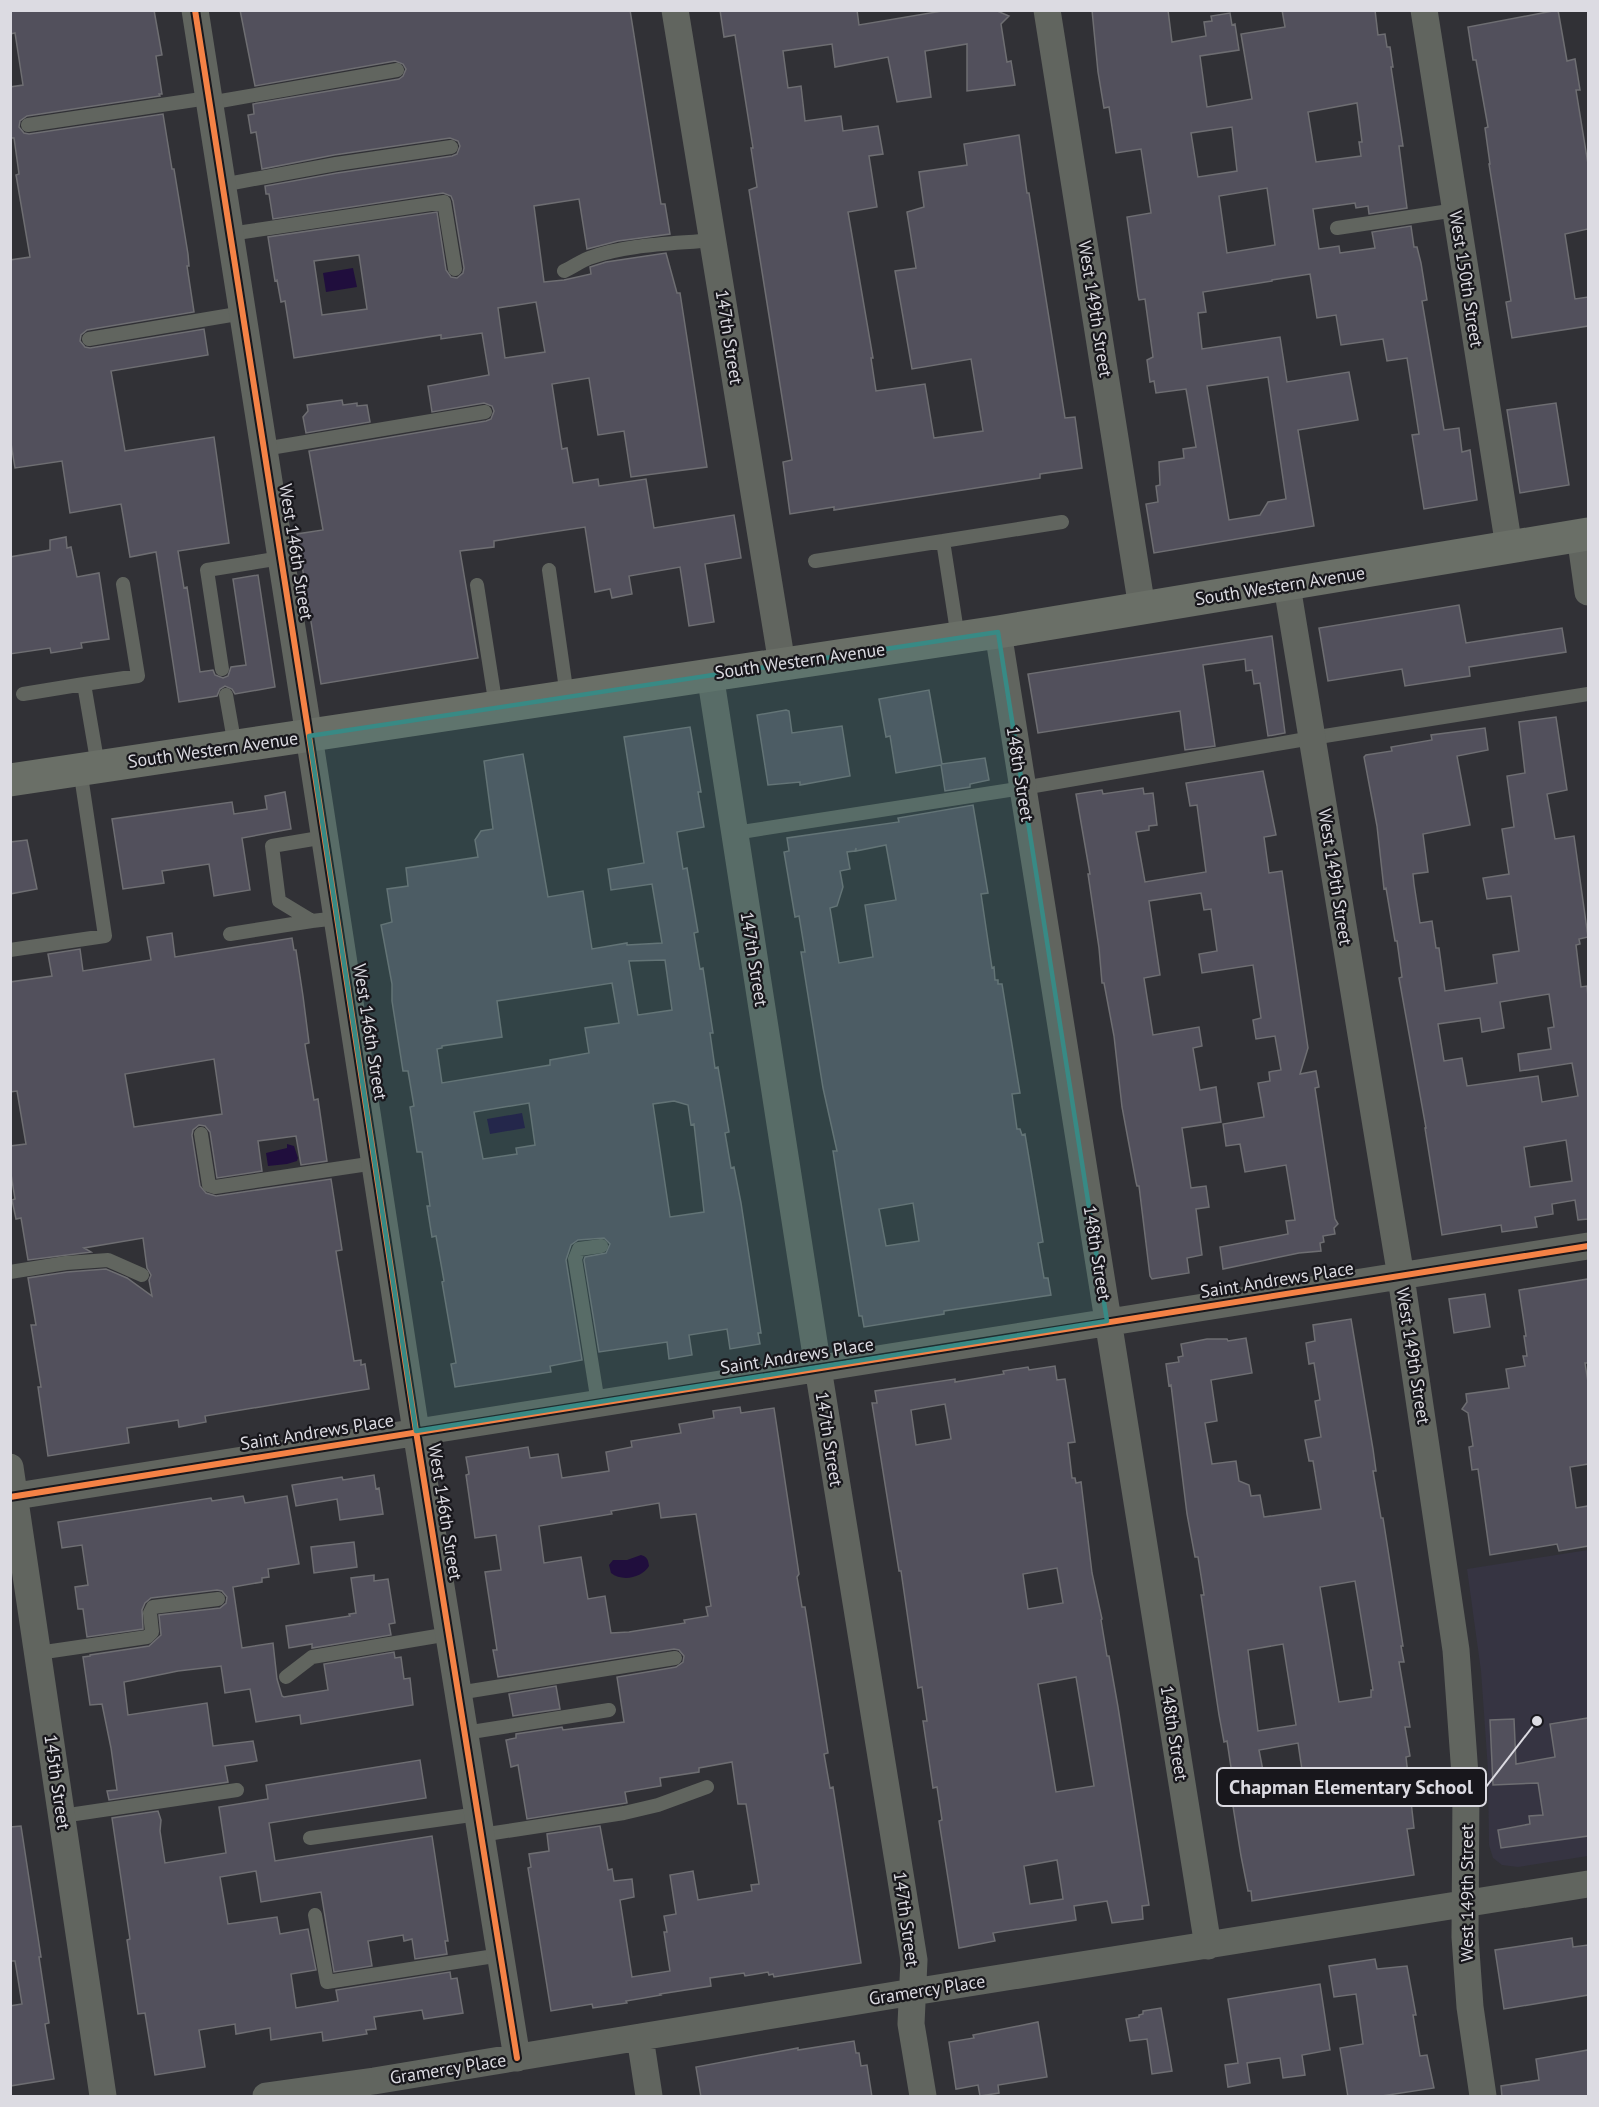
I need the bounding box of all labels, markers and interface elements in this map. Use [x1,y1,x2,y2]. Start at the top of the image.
street label: West 150th Street [1444,209,1489,349]
street label: West 149th Street [1073,239,1118,379]
street label: 147th Street [711,288,748,386]
street label: West 146th Street [274,482,319,622]
street label: South Western Avenue [1193,561,1366,610]
street label: South Western Avenue [713,637,887,684]
street label: 148th Street [1002,725,1039,823]
street label: South Western Avenue [126,726,300,773]
street label: West 149th Street [1313,807,1358,947]
street label: 147th Street [736,910,773,1008]
street label: West 146th Street [348,962,393,1102]
street label: 148th Street [1079,1204,1116,1302]
street label: Saint Andrews Place [1198,1256,1355,1303]
street label: West 149th Street [1391,1286,1436,1426]
street label: Saint Andrews Place [718,1332,875,1379]
street label: 147th Street [811,1390,848,1488]
street label: Saint Andrews Place [238,1408,395,1455]
street label: West 146th Street [423,1442,468,1582]
street label: 148th Street [1156,1684,1193,1782]
street label: 145th Street [39,1733,76,1831]
callout: Chapman Elementary School [1217,1768,1486,1806]
text: Chapman Elementary School [1229,1774,1473,1800]
street label: West 149th Street [1455,1824,1478,1962]
street label: 147th Street [888,1870,925,1968]
street label: Gramercy Place [867,1969,987,2010]
street label: Gramercy Place [388,2048,508,2089]

